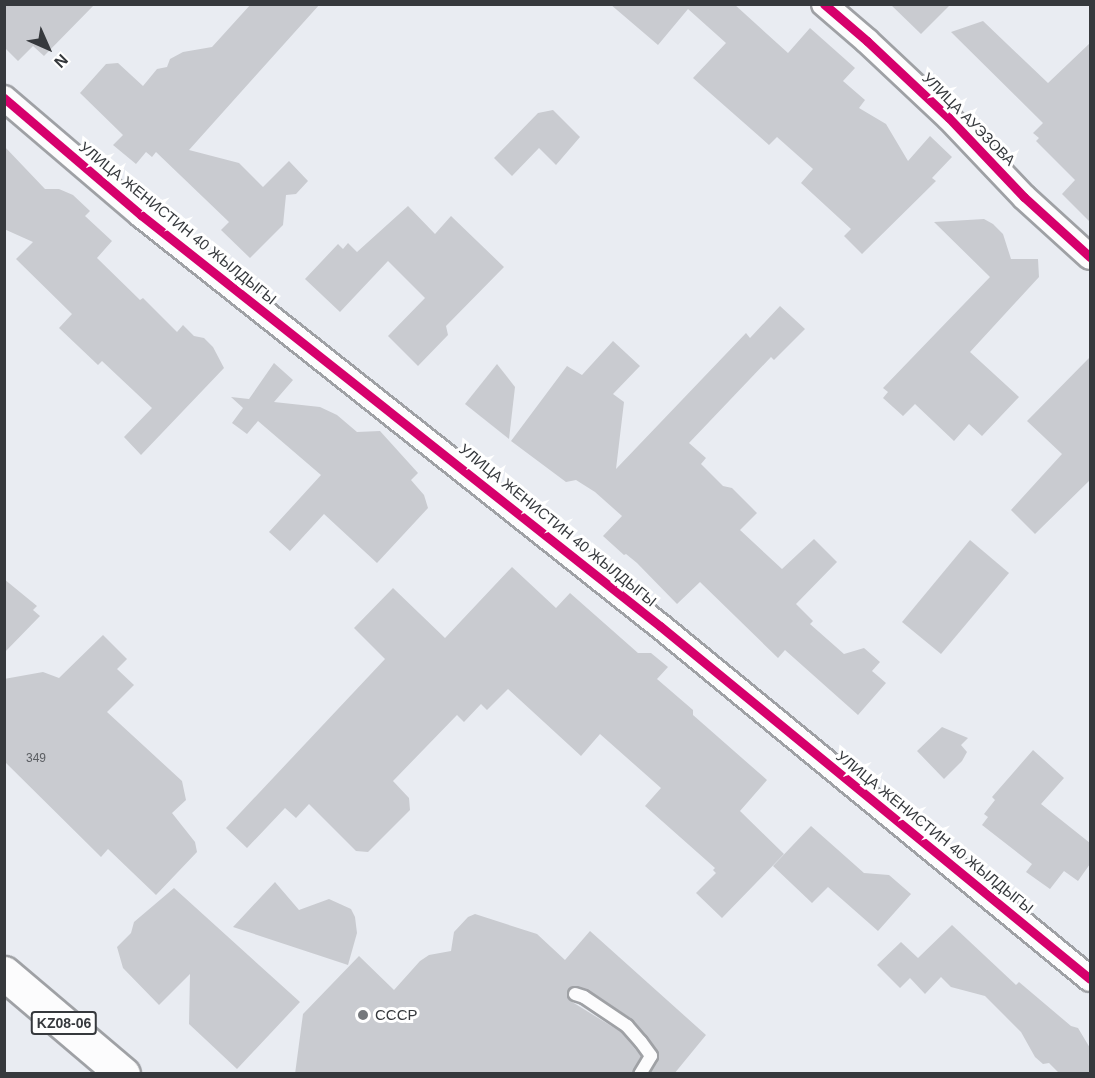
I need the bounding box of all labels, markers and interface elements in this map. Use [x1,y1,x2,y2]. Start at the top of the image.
north arrow [18,18,78,78]
text: N [51,51,71,71]
street label: УЛИЦА АУЭЗОВА [919,69,1019,169]
street label: УЛИЦА ЖЕНИСТИН 40 ЖЫЛДЫГЫ [76,138,280,308]
street label: УЛИЦА ЖЕНИСТИН 40 ЖЫЛДЫГЫ [456,440,660,610]
street label: УЛИЦА ЖЕНИСТИН 40 ЖЫЛДЫГЫ [833,747,1037,917]
house number: 349 [26,752,46,766]
place label: СССР [375,1006,418,1024]
marker: СССР [356,1008,370,1022]
road number: KZ08-06 [29,1012,98,1034]

